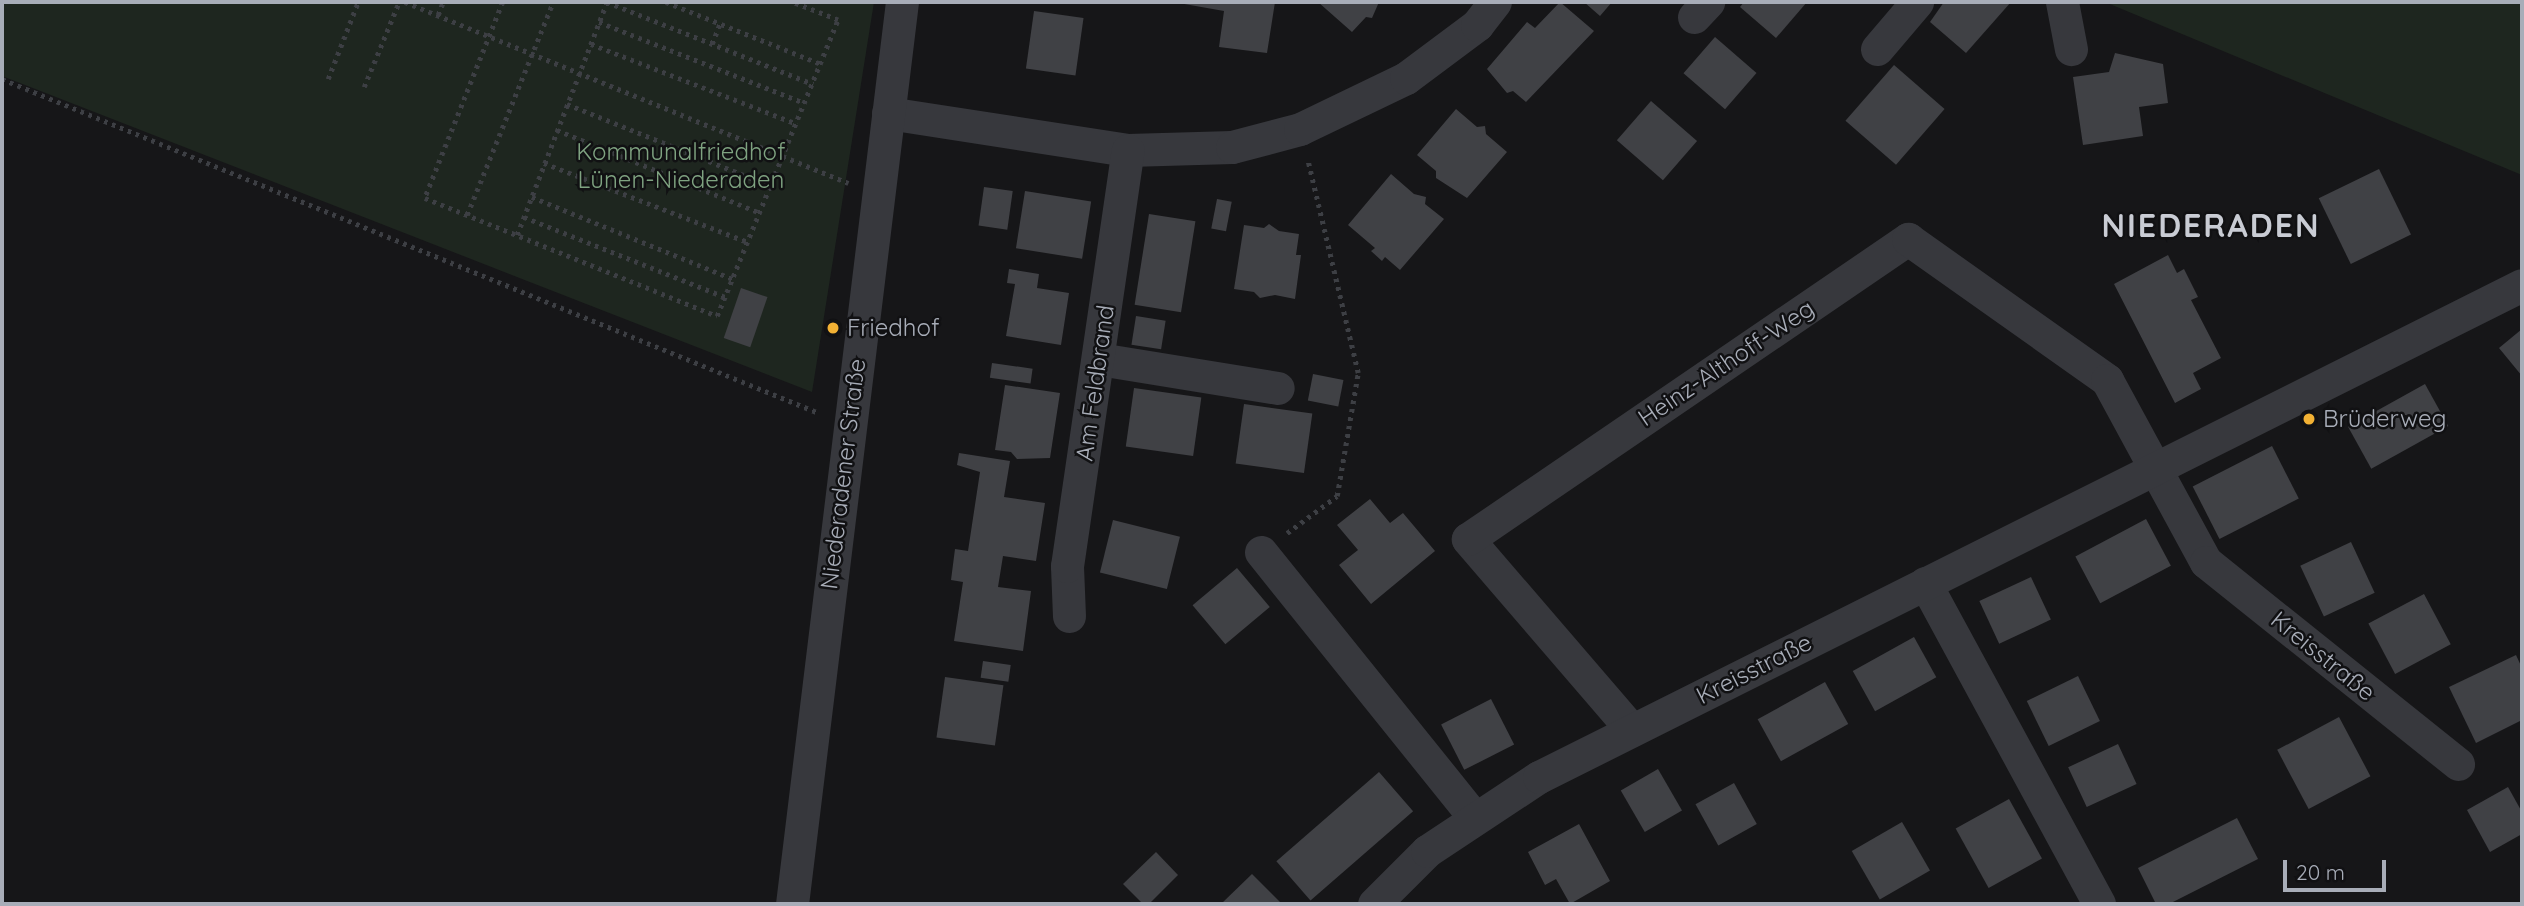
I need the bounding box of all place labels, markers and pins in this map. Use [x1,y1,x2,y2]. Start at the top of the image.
place label: Friedhof [847,314,940,342]
marker: Friedhof [825,320,841,336]
place label: Brüderweg [2323,405,2447,433]
marker: Brüderweg [2301,411,2317,427]

